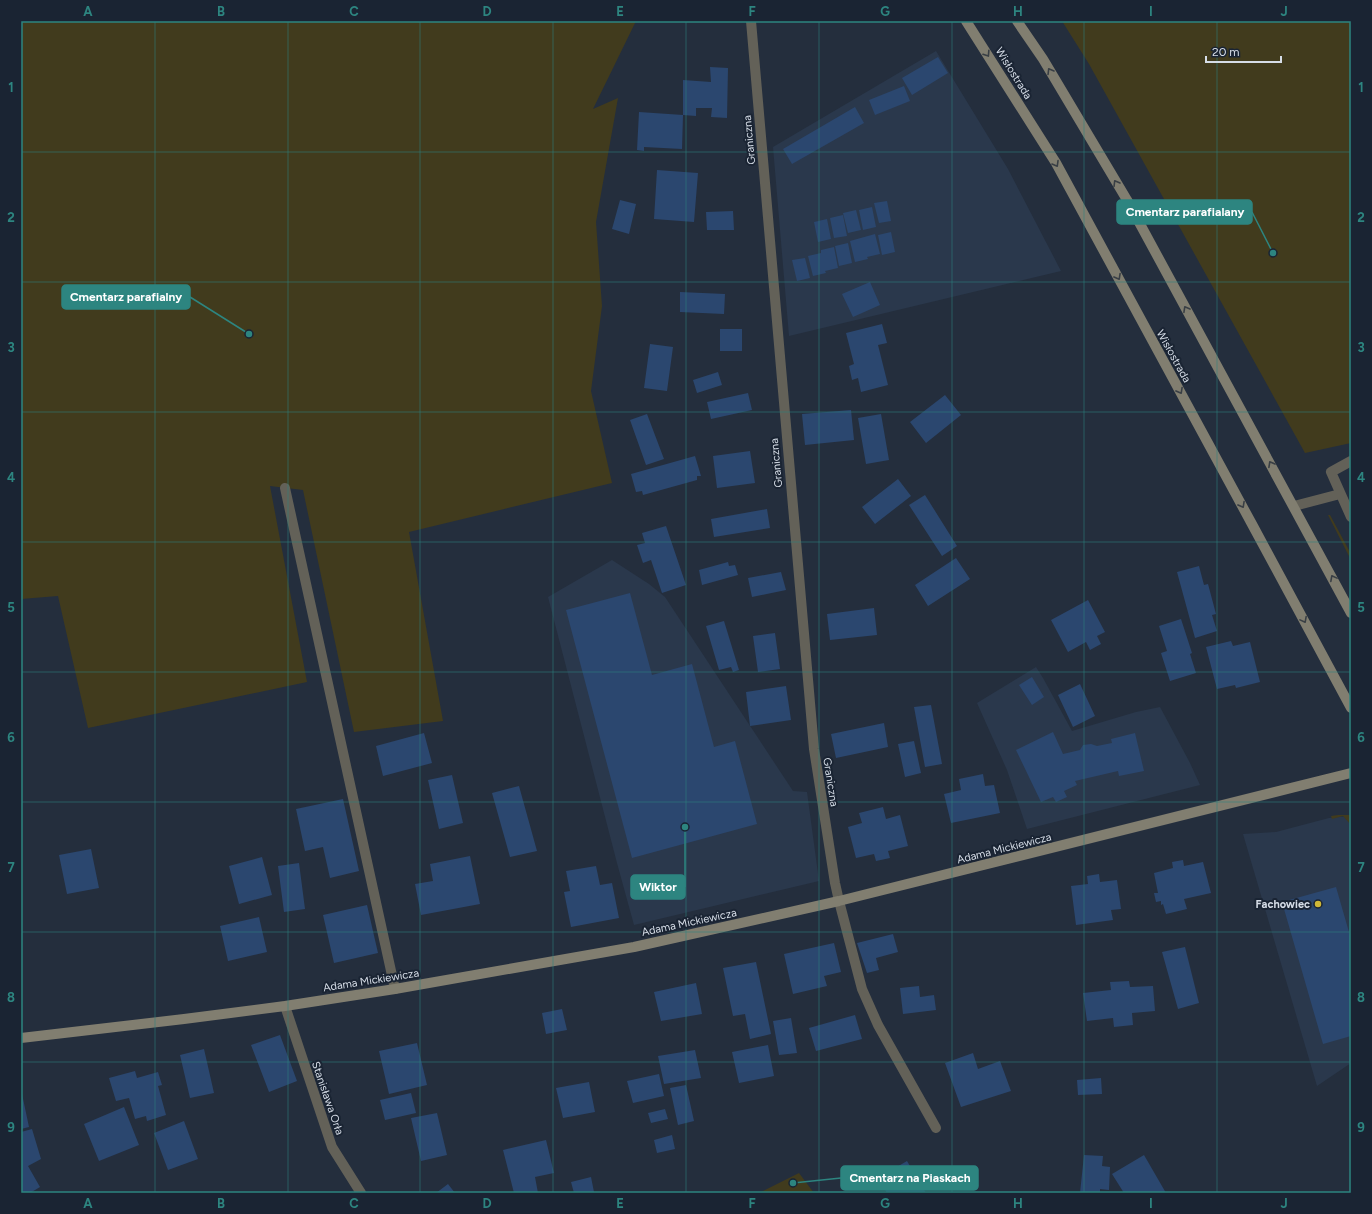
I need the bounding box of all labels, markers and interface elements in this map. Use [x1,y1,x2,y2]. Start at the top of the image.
text: A [83,4,93,19]
text: B [217,4,225,19]
text: C [349,4,359,19]
text: D [482,4,492,19]
text: E [616,4,624,19]
text: F [748,4,756,19]
text: G [880,4,890,19]
text: H [1013,4,1023,19]
text: I [1149,4,1153,19]
text: J [1280,4,1288,19]
scale bar [1206,38,1281,64]
street label: Wisłostrada [993,45,1035,101]
text: 20 m [1212,45,1240,59]
one-way arrow [982,50,990,57]
one-way arrow [1047,68,1055,75]
text: 1 [8,80,14,95]
text: 1 [1358,80,1364,95]
street label: Graniczna [741,115,758,165]
one-way arrow [1051,160,1058,167]
one-way arrow [1114,180,1121,187]
callout: Cmentarz parafialany [1117,200,1252,224]
text: Cmentarz parafialany [1126,205,1244,219]
text: 2 [7,210,15,225]
text: 2 [1357,210,1365,225]
one-way arrow [1113,273,1121,280]
callout: Cmentarz parafialny [62,285,190,309]
text: Cmentarz parafialny [70,290,182,304]
one-way arrow [1184,305,1191,313]
street label: Wisłostrada [1154,328,1193,385]
text: 3 [7,340,15,355]
text: 3 [1357,340,1365,355]
one-way arrow [1175,387,1183,394]
street label: Graniczna [768,438,785,488]
one-way arrow [1268,461,1276,468]
text: 4 [7,470,15,485]
text: 4 [1357,470,1365,485]
one-way arrow [1238,501,1245,508]
one-way arrow [1330,575,1337,582]
text: 5 [7,600,15,615]
text: 5 [1357,600,1365,615]
one-way arrow [1299,616,1306,623]
text: 6 [7,730,15,745]
text: 6 [1357,730,1365,745]
street label: Graniczna [820,757,841,808]
street label: Adama Mickiewicza [956,830,1053,867]
text: 7 [7,860,15,875]
text: 7 [1357,860,1365,875]
callout: Wiktor [631,875,685,899]
text: Wiktor [639,880,677,894]
place label: Fachowiec [1256,898,1310,911]
marker: Fachowiec [1313,899,1323,909]
street label: Adama Mickiewicza [640,906,738,939]
street label: Adama Mickiewicza [322,967,420,994]
text: 8 [7,990,15,1005]
text: 8 [1357,990,1365,1005]
street label: Stanisława Orła [309,1060,346,1137]
text: 9 [7,1120,15,1135]
text: 9 [1357,1120,1365,1135]
callout: Cmentarz na Piaskach [841,1166,978,1190]
text: Cmentarz na Piaskach [849,1171,971,1185]
text: A [83,1196,93,1211]
text: B [217,1196,225,1211]
text: C [349,1196,359,1211]
text: D [482,1196,492,1211]
text: E [616,1196,624,1211]
text: F [748,1196,756,1211]
text: G [880,1196,890,1211]
text: H [1013,1196,1023,1211]
text: I [1149,1196,1153,1211]
text: J [1280,1196,1288,1211]

